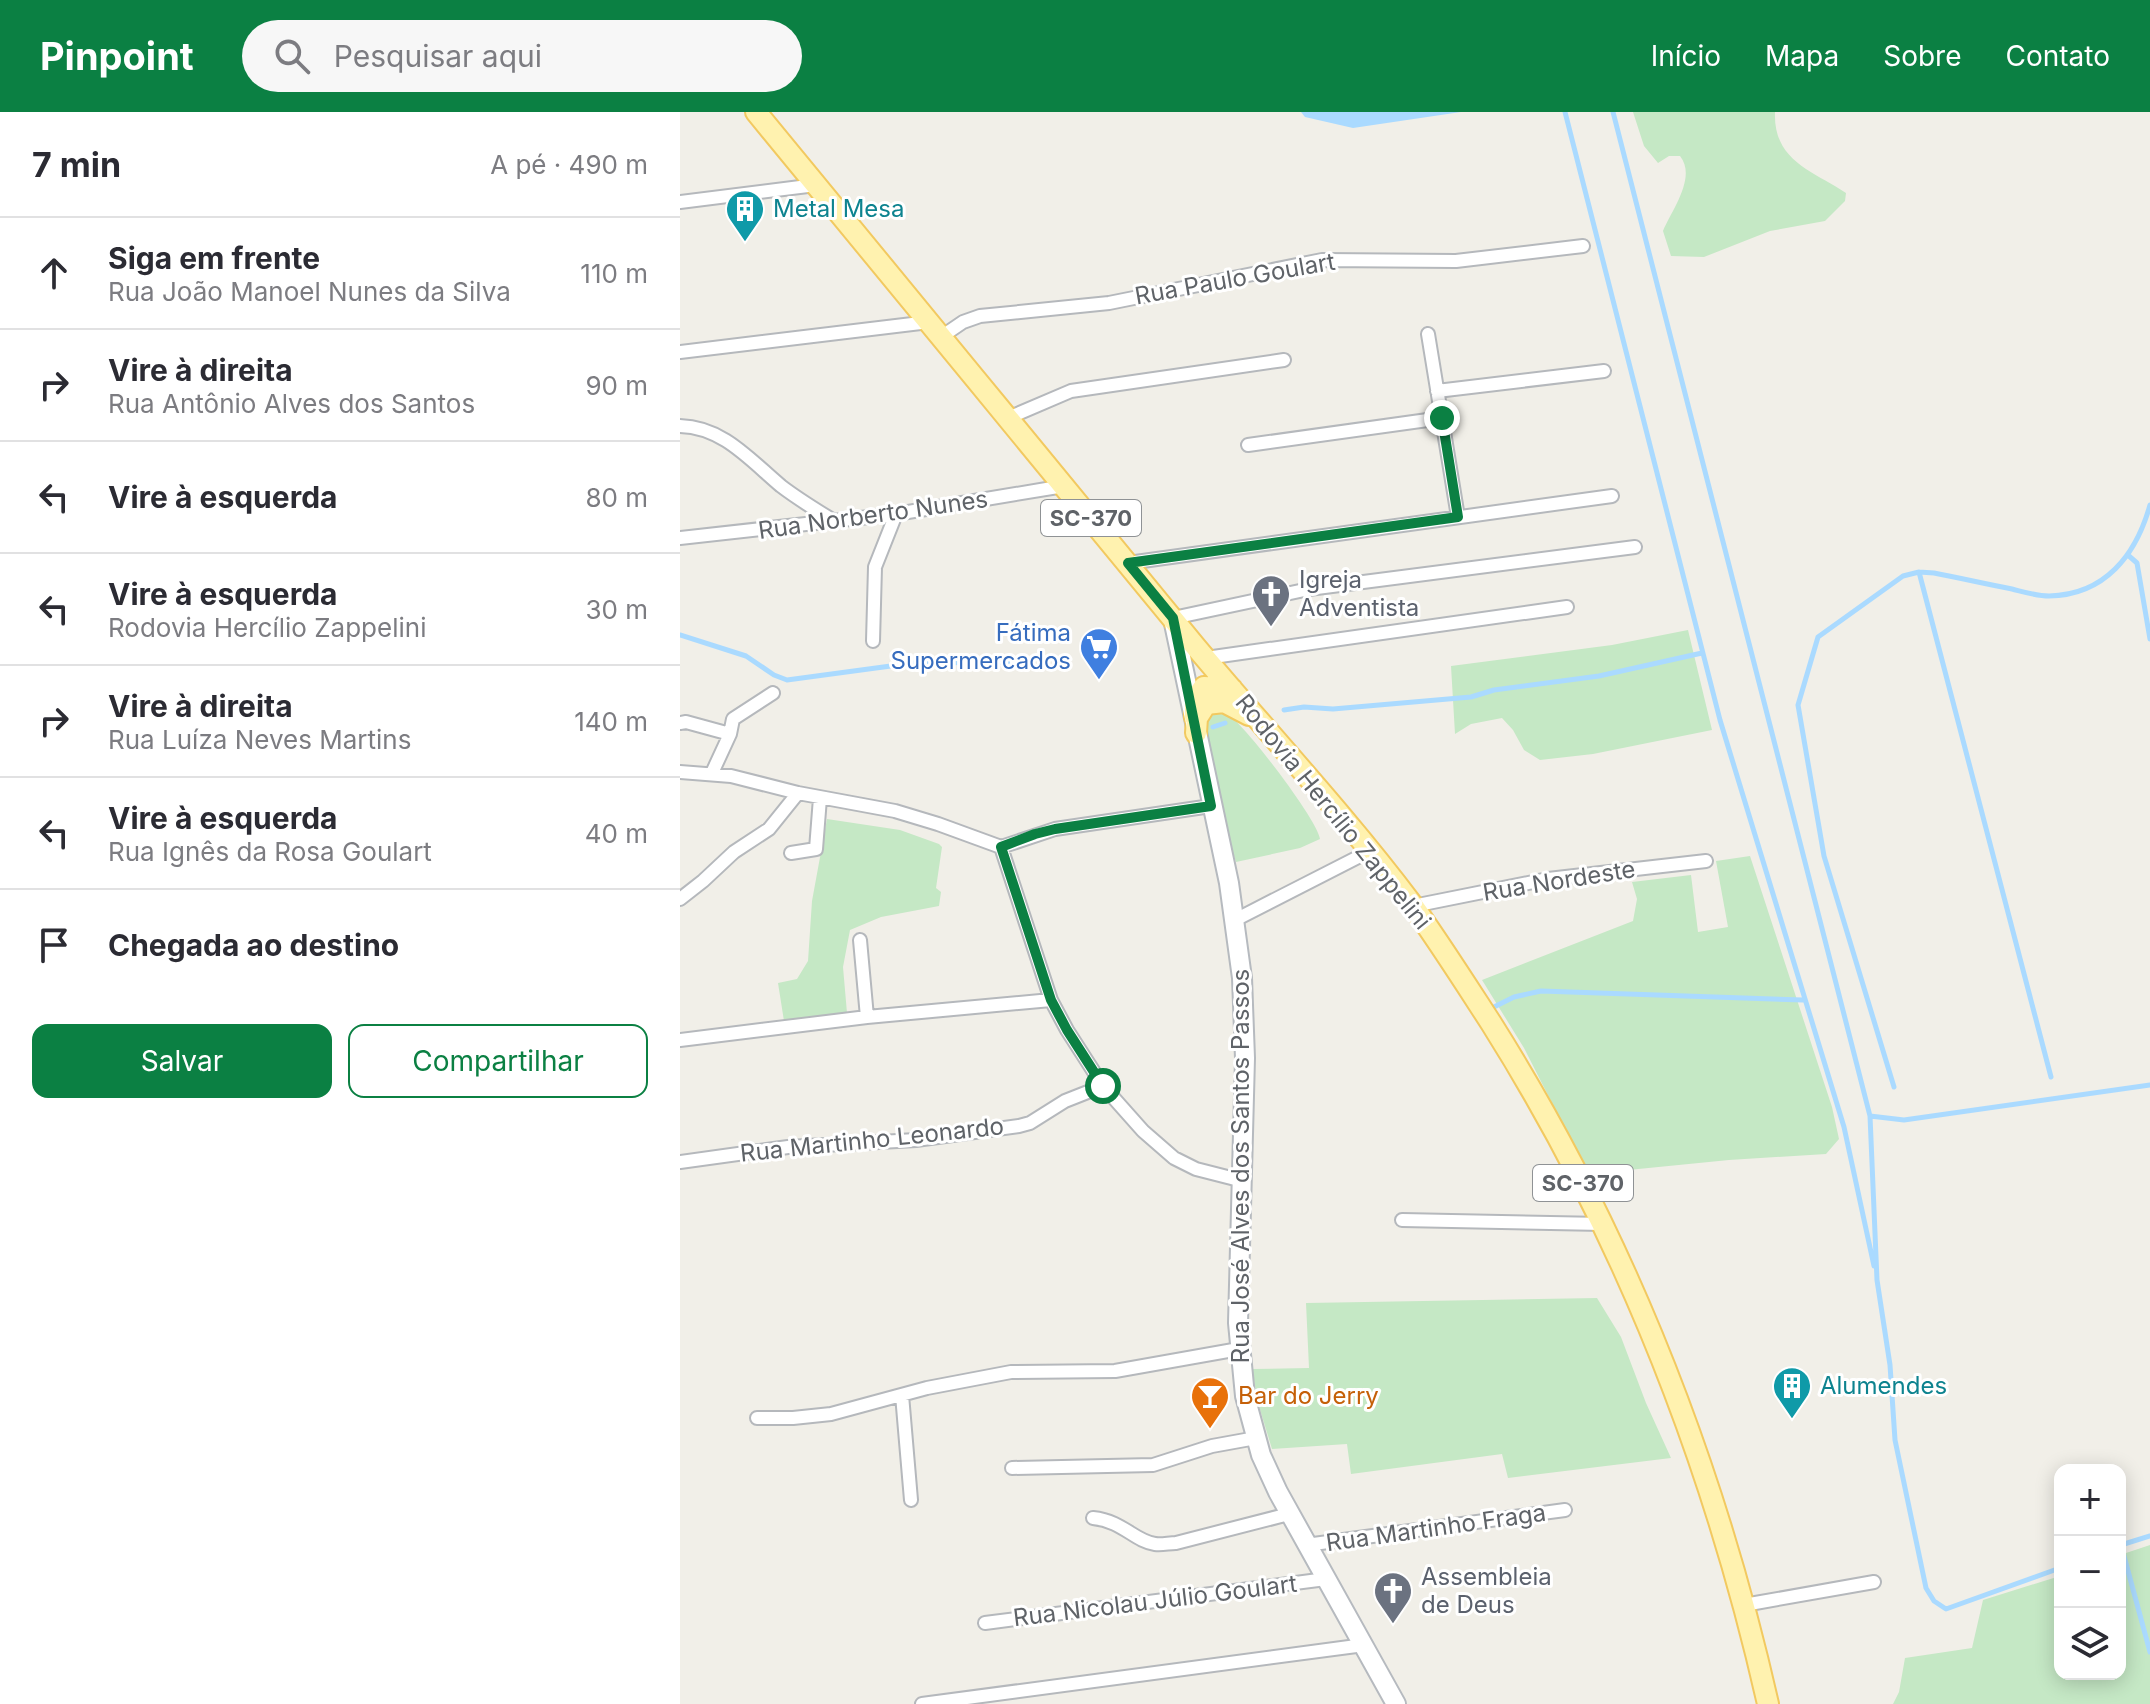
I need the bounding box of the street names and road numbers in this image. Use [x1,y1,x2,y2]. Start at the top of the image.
street label: Rua Paulo Goulart [1133,247,1337,310]
street label: Rua Norberto Nunes [756,484,990,545]
road number: SC-370 [1041,500,1141,536]
street label: Rodovia Hercílio Zappelini [1230,688,1437,935]
street label: Rua Nordeste [1481,854,1637,907]
street label: Rua José Alves dos Santos Passos [1226,969,1255,1363]
street label: Rua Martinho Leonardo [739,1111,1005,1168]
road number: SC-370 [1533,1165,1633,1201]
street label: Rua Martinho Fraga [1324,1498,1548,1557]
street label: Rua Nicolau Júlio Goulart [1011,1569,1299,1632]

